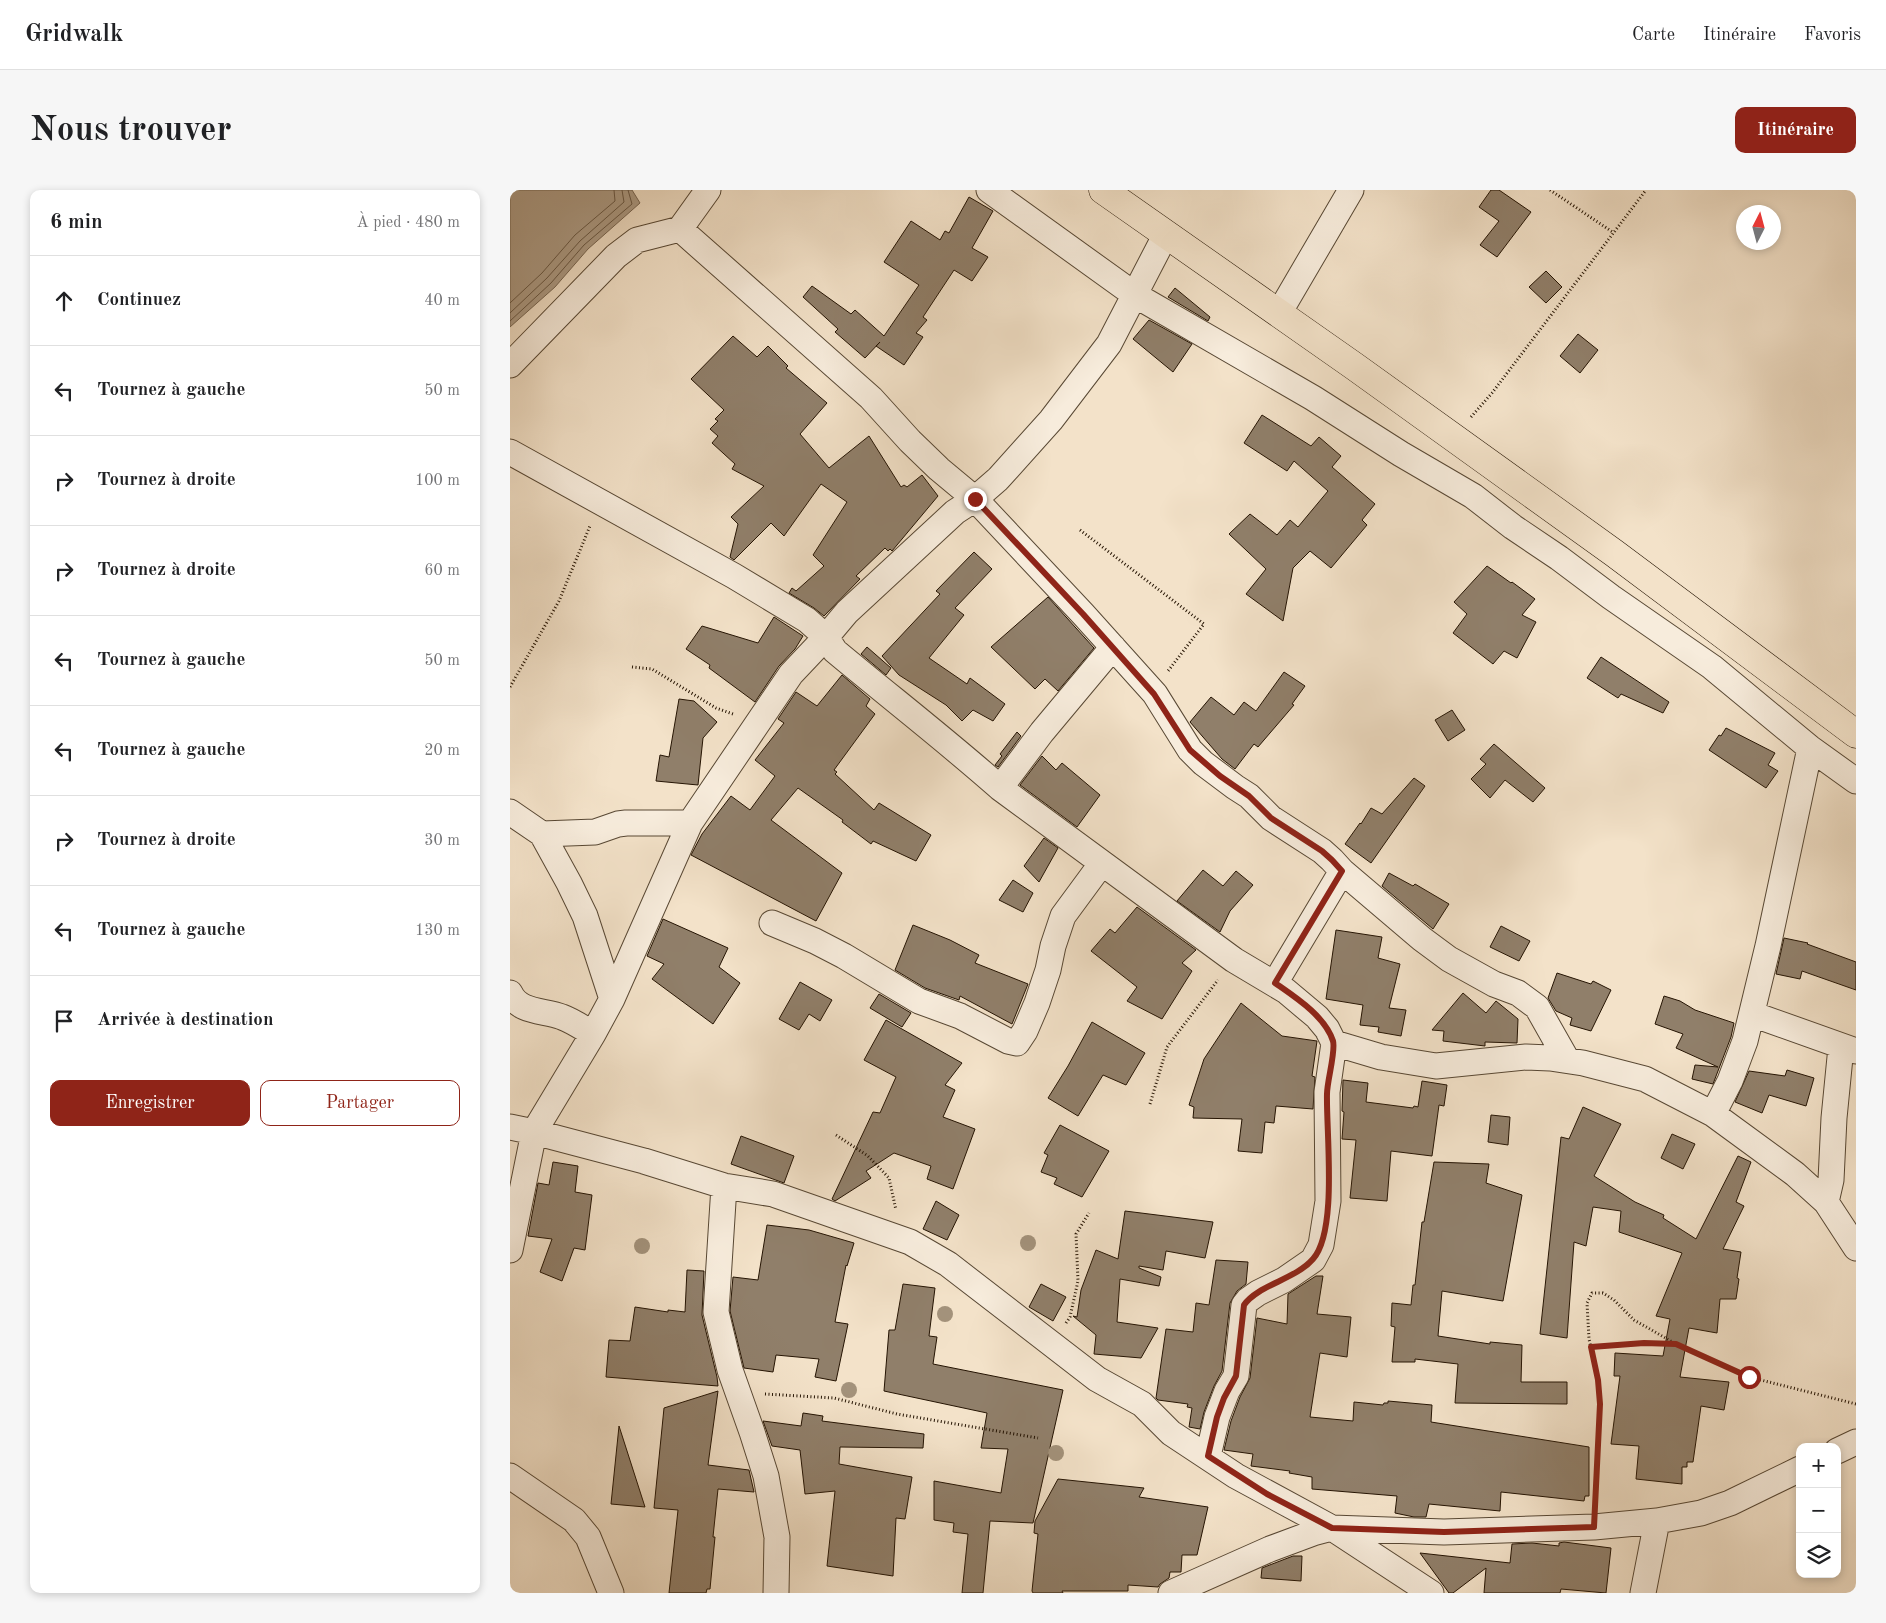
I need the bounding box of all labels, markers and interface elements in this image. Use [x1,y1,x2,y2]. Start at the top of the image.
text: Gridwalk [25,23,123,47]
text: Carte [1632,26,1675,44]
text: Itinéraire [1703,26,1776,44]
text: Favoris [1804,26,1861,44]
button: Itinéraire [1735,107,1856,153]
text: Nous trouver [30,113,232,148]
north arrow [1736,205,1781,250]
text: 6 min [50,212,103,233]
text: À pied · 480 m [357,215,460,231]
icon: ahead [50,287,78,315]
text: Continuez [97,291,181,310]
text: 40 m [424,293,460,309]
icon: left [50,377,78,405]
text: Tournez à gauche [97,381,245,400]
text: 50 m [424,383,460,399]
icon: right [50,467,78,495]
text: Tournez à droite [97,471,236,490]
text: 100 m [415,473,460,489]
route end [964,488,987,511]
icon: right [50,557,78,585]
text: Tournez à droite [97,561,236,580]
text: 60 m [424,563,460,579]
icon: left [50,647,78,675]
text: Tournez à gauche [97,651,245,670]
text: 50 m [424,653,460,669]
icon: left [50,737,78,765]
text: Tournez à gauche [97,741,245,760]
text: 20 m [424,743,460,759]
icon: right [50,827,78,855]
text: Tournez à droite [97,831,236,850]
text: 30 m [424,833,460,849]
icon: left [50,917,78,945]
text: Tournez à gauche [97,921,245,940]
text: 130 m [415,923,460,939]
icon: arrive [50,1007,78,1035]
text: Arrivée à destination [97,1011,273,1030]
button: Enregistrer [50,1080,250,1126]
button: Partager [260,1080,460,1126]
route start [1738,1366,1761,1389]
map controls [1796,1443,1841,1578]
button: + [1796,1443,1841,1488]
button: − [1796,1488,1841,1533]
button: layers [1796,1533,1841,1578]

